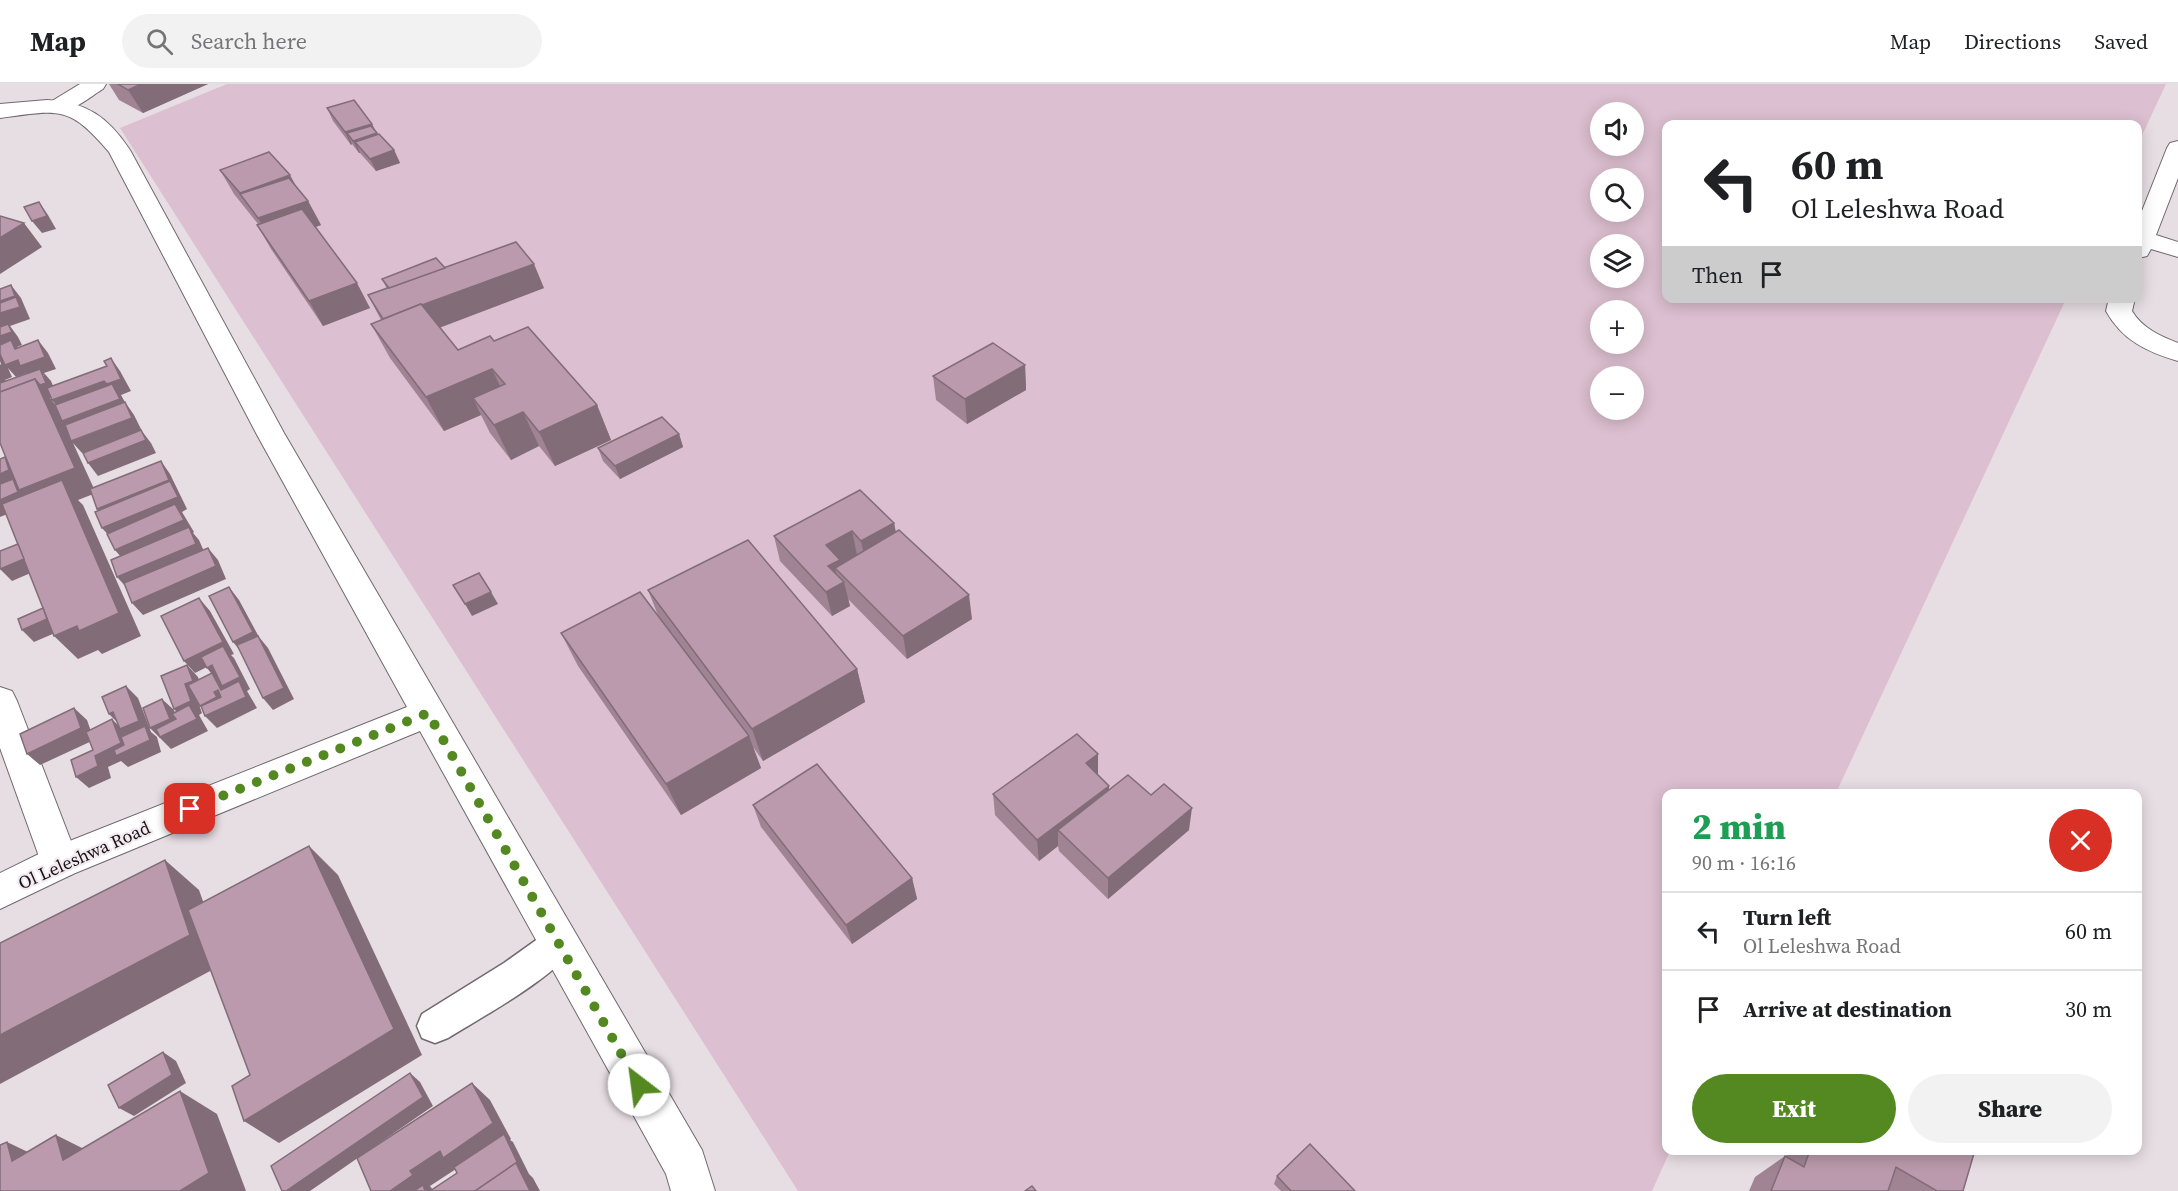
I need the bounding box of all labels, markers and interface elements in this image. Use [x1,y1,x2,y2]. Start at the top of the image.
search box [122,14,542,68]
text: Map [30,22,86,60]
icon: search [143,25,176,58]
text: Search here [191,26,307,56]
text: Map [1890,27,1931,56]
text: Directions [1964,27,2061,56]
text: Saved [2094,27,2148,56]
map controls [1590,102,1644,420]
button: sound [1590,102,1644,156]
text: 60 m [1791,135,1884,193]
icon: left [1692,144,1770,222]
button: search [1590,168,1644,222]
text: Ol Leleshwa Road [1791,190,2004,227]
button: layers [1590,234,1644,288]
icon: arrive [1755,258,1788,291]
text: Then [1692,260,1743,290]
button: + [1590,300,1644,354]
button: − [1590,366,1644,420]
pin [164,783,215,834]
icon: arrive [173,792,206,825]
text: 2 min [1692,802,1786,851]
button: close [2049,809,2112,872]
street label: Ol Leleshwa Road [14,815,154,895]
text: 90 m · 16:16 [1692,849,1796,877]
text: Turn left [1743,902,1831,932]
icon: left [1692,915,1725,948]
text: 60 m [2065,916,2112,946]
text: Ol Leleshwa Road [1743,932,1901,960]
icon: arrive [1692,993,1725,1026]
text: Arrive at destination [1743,994,1952,1024]
text: 30 m [2065,994,2112,1024]
position arrow [607,1053,671,1117]
button: Exit [1692,1074,1896,1143]
button: Share [1908,1074,2112,1143]

